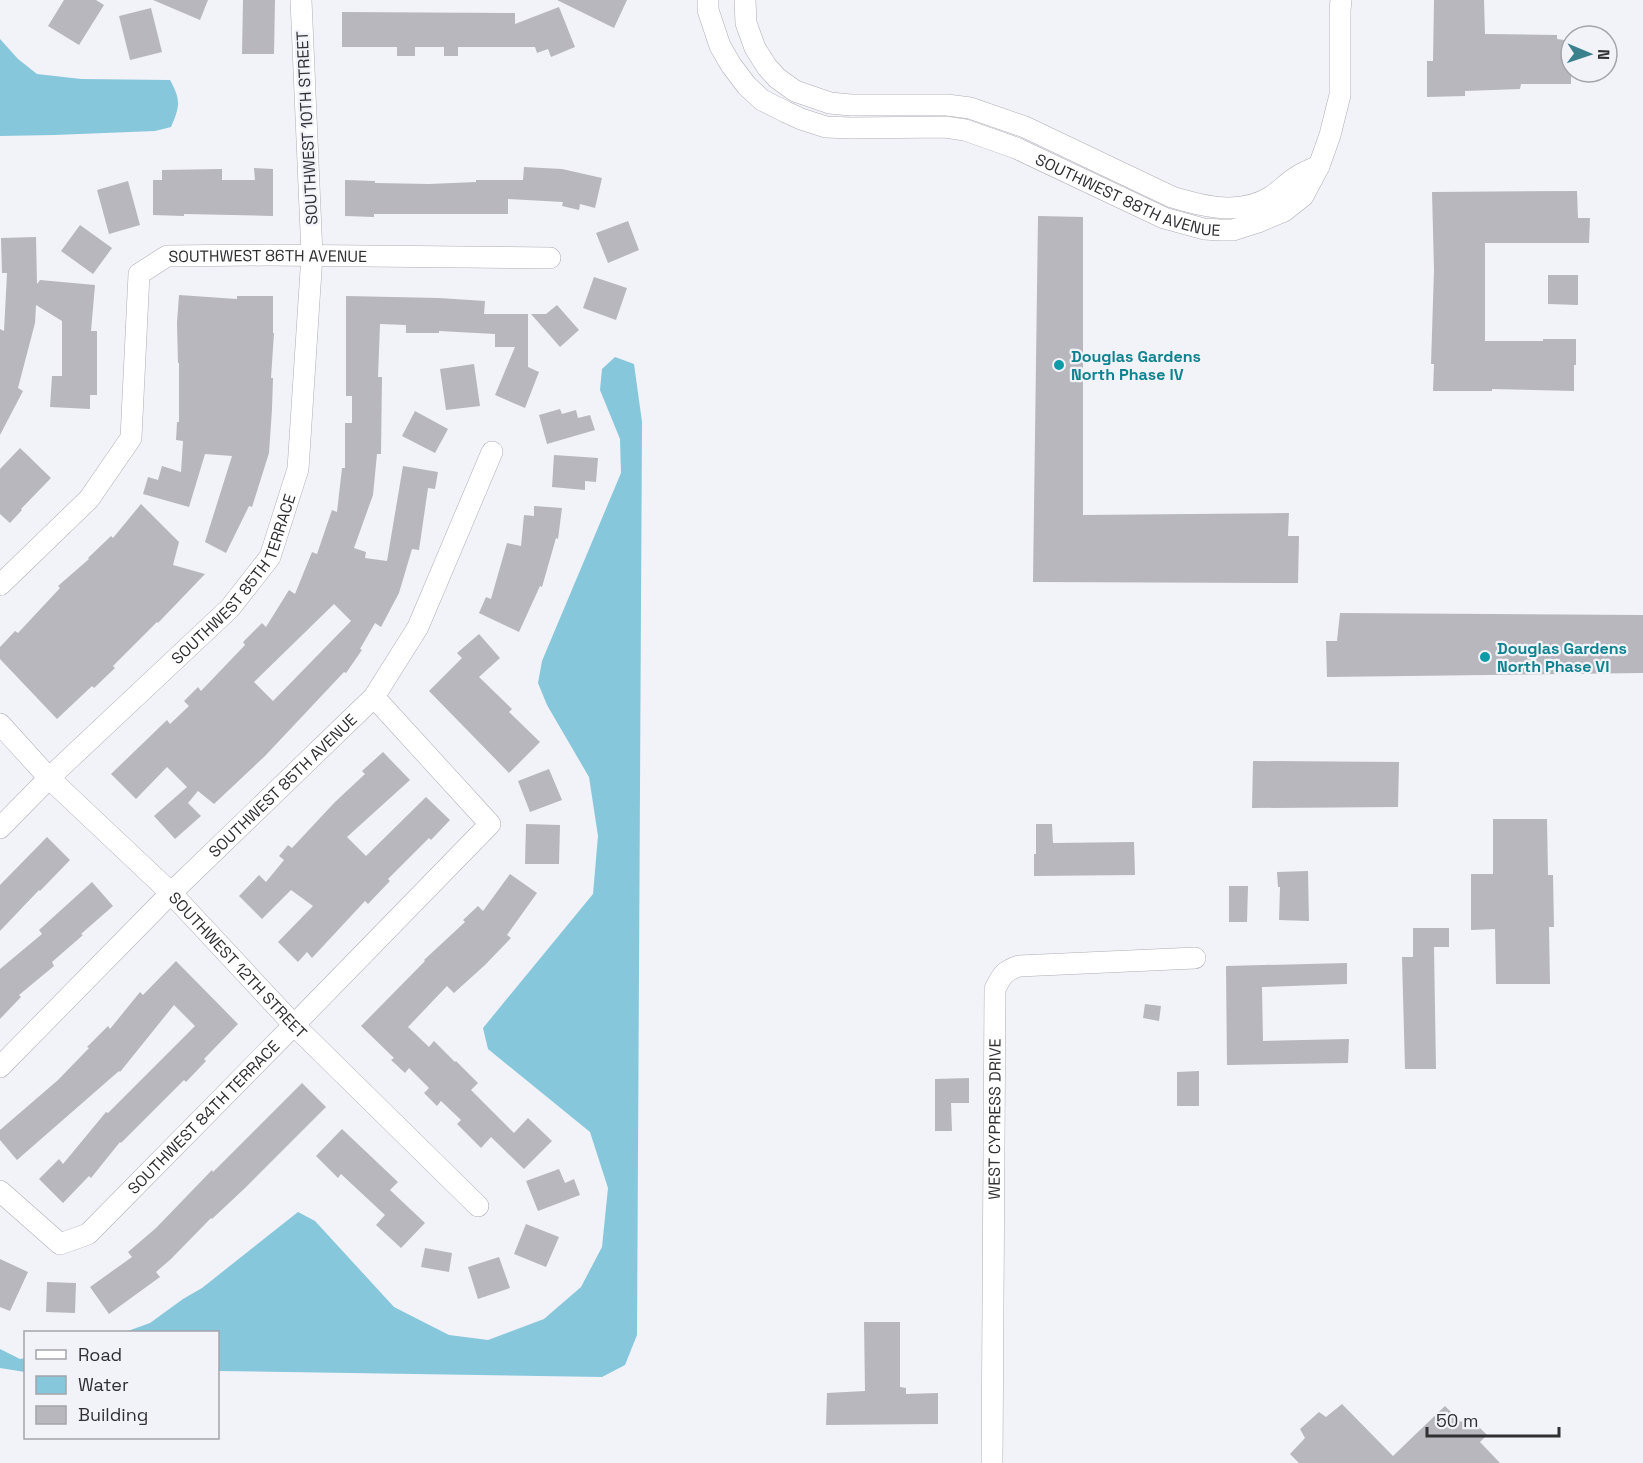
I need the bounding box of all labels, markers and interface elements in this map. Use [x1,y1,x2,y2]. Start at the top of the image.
north arrow [1559,24,1619,84]
street label: SOUTHWEST 10TH STREET [291,31,323,225]
text: N [1593,49,1614,60]
street label: SOUTHWEST 88TH AVENUE [1032,148,1221,241]
street label: SOUTHWEST 86TH AVENUE [168,244,367,267]
place label: Douglas Gardens North Phase IV [1071,346,1201,385]
marker: Douglas Gardens North Phase IV [1052,358,1066,372]
street label: SOUTHWEST 85TH TERRACE [167,491,300,668]
place label: Douglas Gardens North Phase VI [1497,638,1627,677]
marker: Douglas Gardens North Phase VI [1478,650,1492,664]
street label: SOUTHWEST 85TH AVENUE [204,709,361,862]
street label: SOUTHWEST 12TH STREET [165,887,312,1043]
street label: SOUTHWEST 84TH TERRACE [123,1036,284,1199]
street label: WEST CYPRESS DRIVE [983,1038,1005,1200]
legend [24,1331,219,1439]
text: Road [78,1343,122,1366]
text: Water [78,1373,129,1396]
scale bar [1427,1400,1559,1438]
text: Building [78,1403,148,1426]
text: 50 m [1436,1409,1478,1432]

